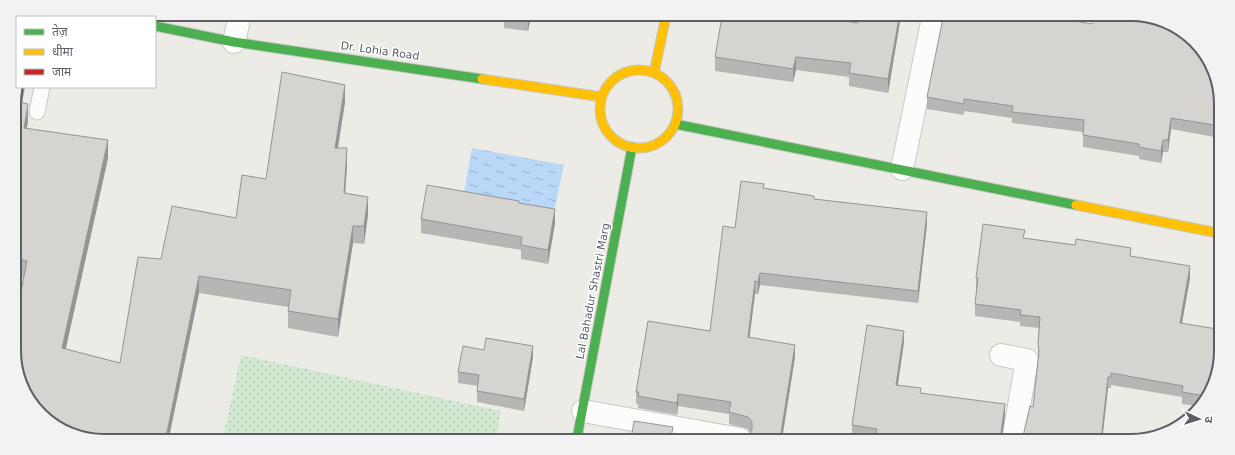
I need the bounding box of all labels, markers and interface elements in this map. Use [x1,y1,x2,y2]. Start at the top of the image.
legend [16,16,156,88]
text: तेज़ [52,24,69,39]
street label: Dr. Lohia Road [340,39,420,63]
text: धीमा [52,44,74,59]
text: जाम [52,65,72,79]
street label: Lal Bahadur Shastri Marg [573,222,613,360]
north arrow [1179,399,1219,439]
text: उ [1202,416,1215,424]

